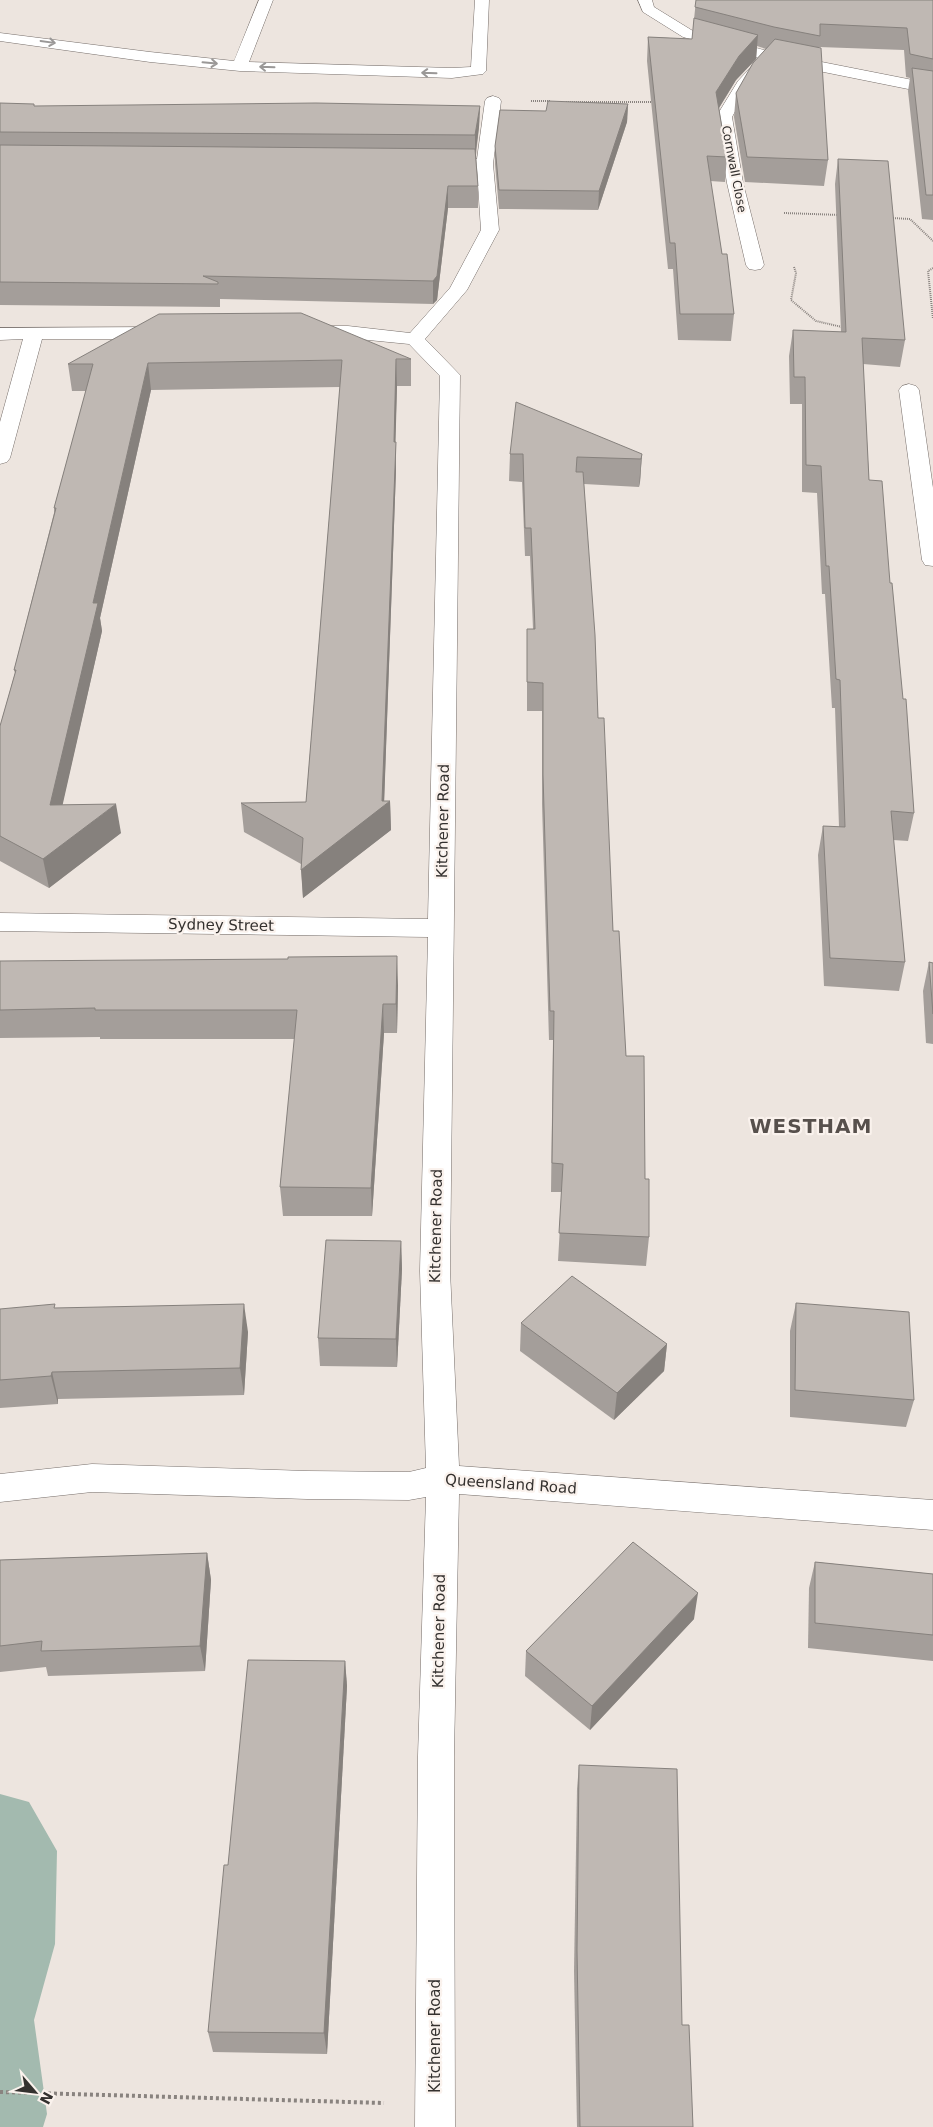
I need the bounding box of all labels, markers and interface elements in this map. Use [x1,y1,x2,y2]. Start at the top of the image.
one-way arrow [40,38,56,48]
one-way arrow [201,58,217,68]
one-way arrow [259,62,275,71]
one-way arrow [422,68,438,77]
street label: Cornwall Close [719,124,749,214]
street label: Kitchener Road [433,764,453,878]
street label: Sydney Street [168,915,274,935]
district label: WESTHAM [750,1114,872,1138]
street label: Kitchener Road [426,1169,446,1283]
street label: Queensland Road [445,1470,577,1498]
street label: Kitchener Road [429,1574,449,1688]
street label: Kitchener Road [426,1979,444,2093]
north arrow [10,2067,60,2117]
text: N [37,2089,56,2107]

